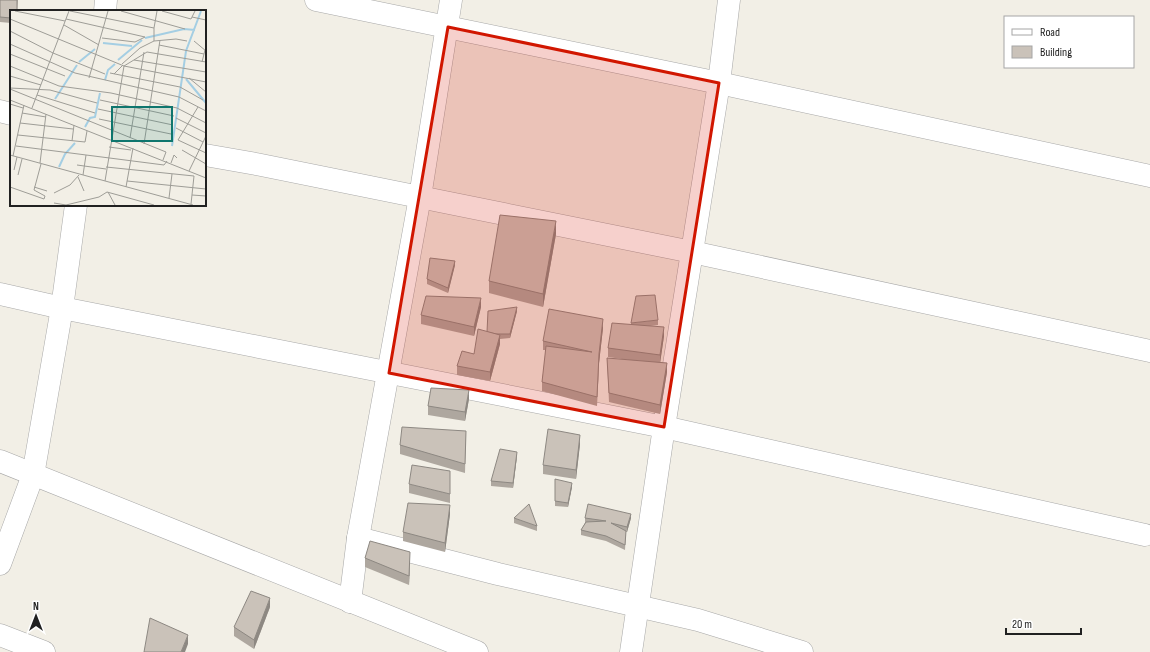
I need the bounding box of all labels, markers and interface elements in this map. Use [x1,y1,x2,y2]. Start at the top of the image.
inset map [10,10,206,206]
legend [1004,16,1134,68]
text: Road [1040,25,1060,40]
text: Building [1040,45,1072,60]
north arrow [16,596,56,636]
text: N [33,600,39,613]
scale bar [1006,610,1081,636]
text: 20 m [1012,617,1032,632]

